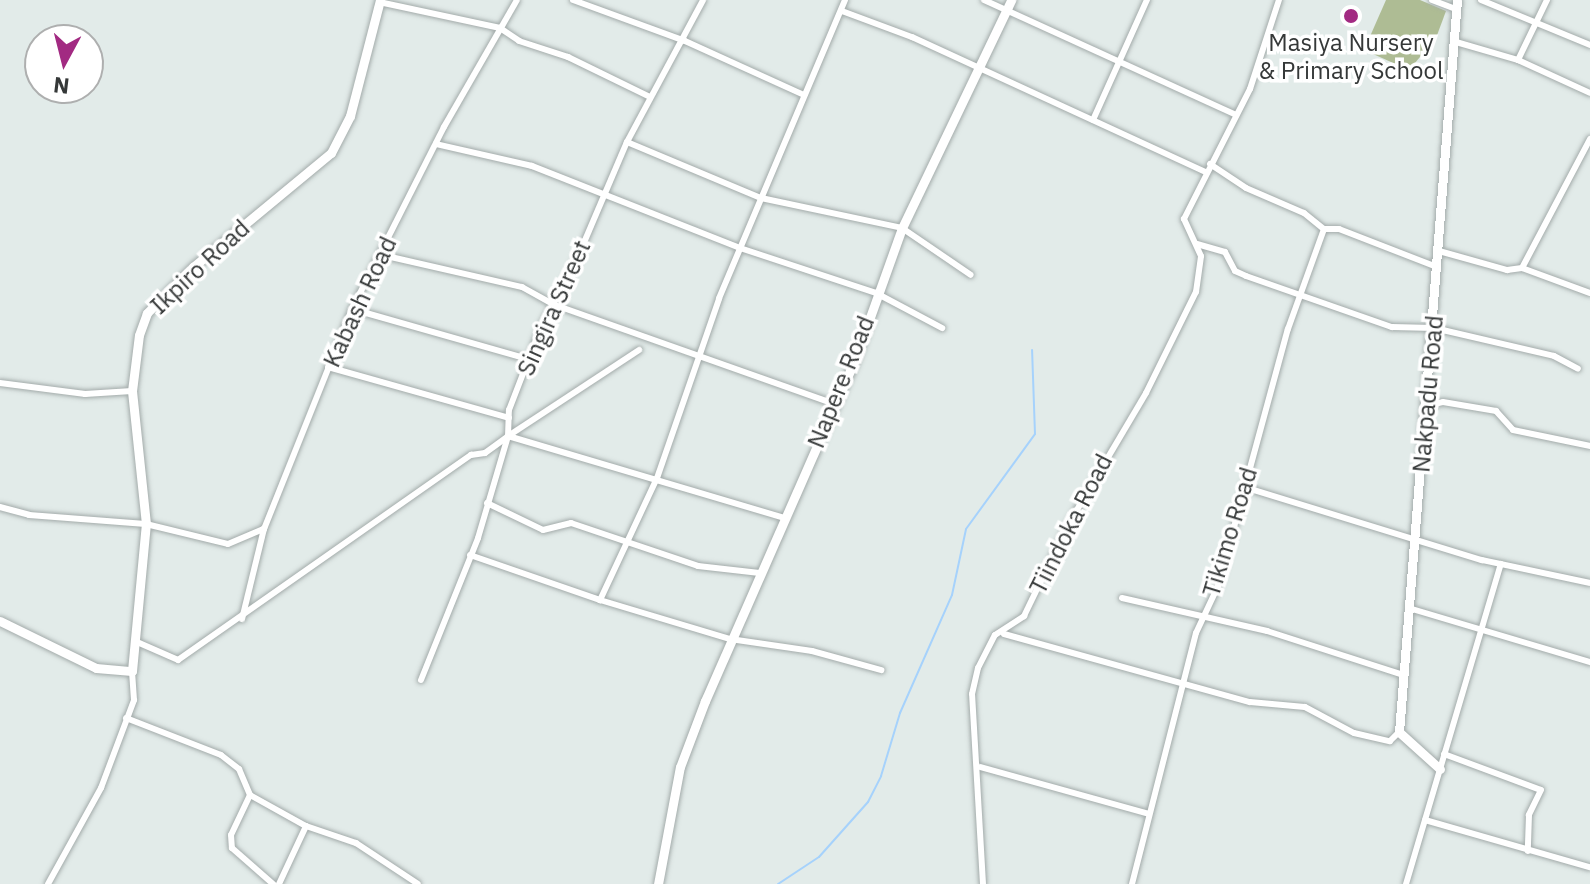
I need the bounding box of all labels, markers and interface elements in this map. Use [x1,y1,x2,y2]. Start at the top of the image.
marker: Masiya Nursery & Primary School [1342,7,1360,25]
north arrow [24,24,104,104]
place label: Masiya Nursery & Primary School [1259,29,1443,85]
text: N [52,71,71,102]
street label: Ikpiro Road [144,214,256,320]
street label: Kabash Road [317,232,403,372]
street label: Singira Street [511,236,597,380]
street label: Napere Road [802,312,880,452]
street label: Nakpadu Road [1407,314,1449,474]
street label: Tiindoka Road [1023,449,1119,599]
street label: Tikimo Road [1197,464,1263,600]

